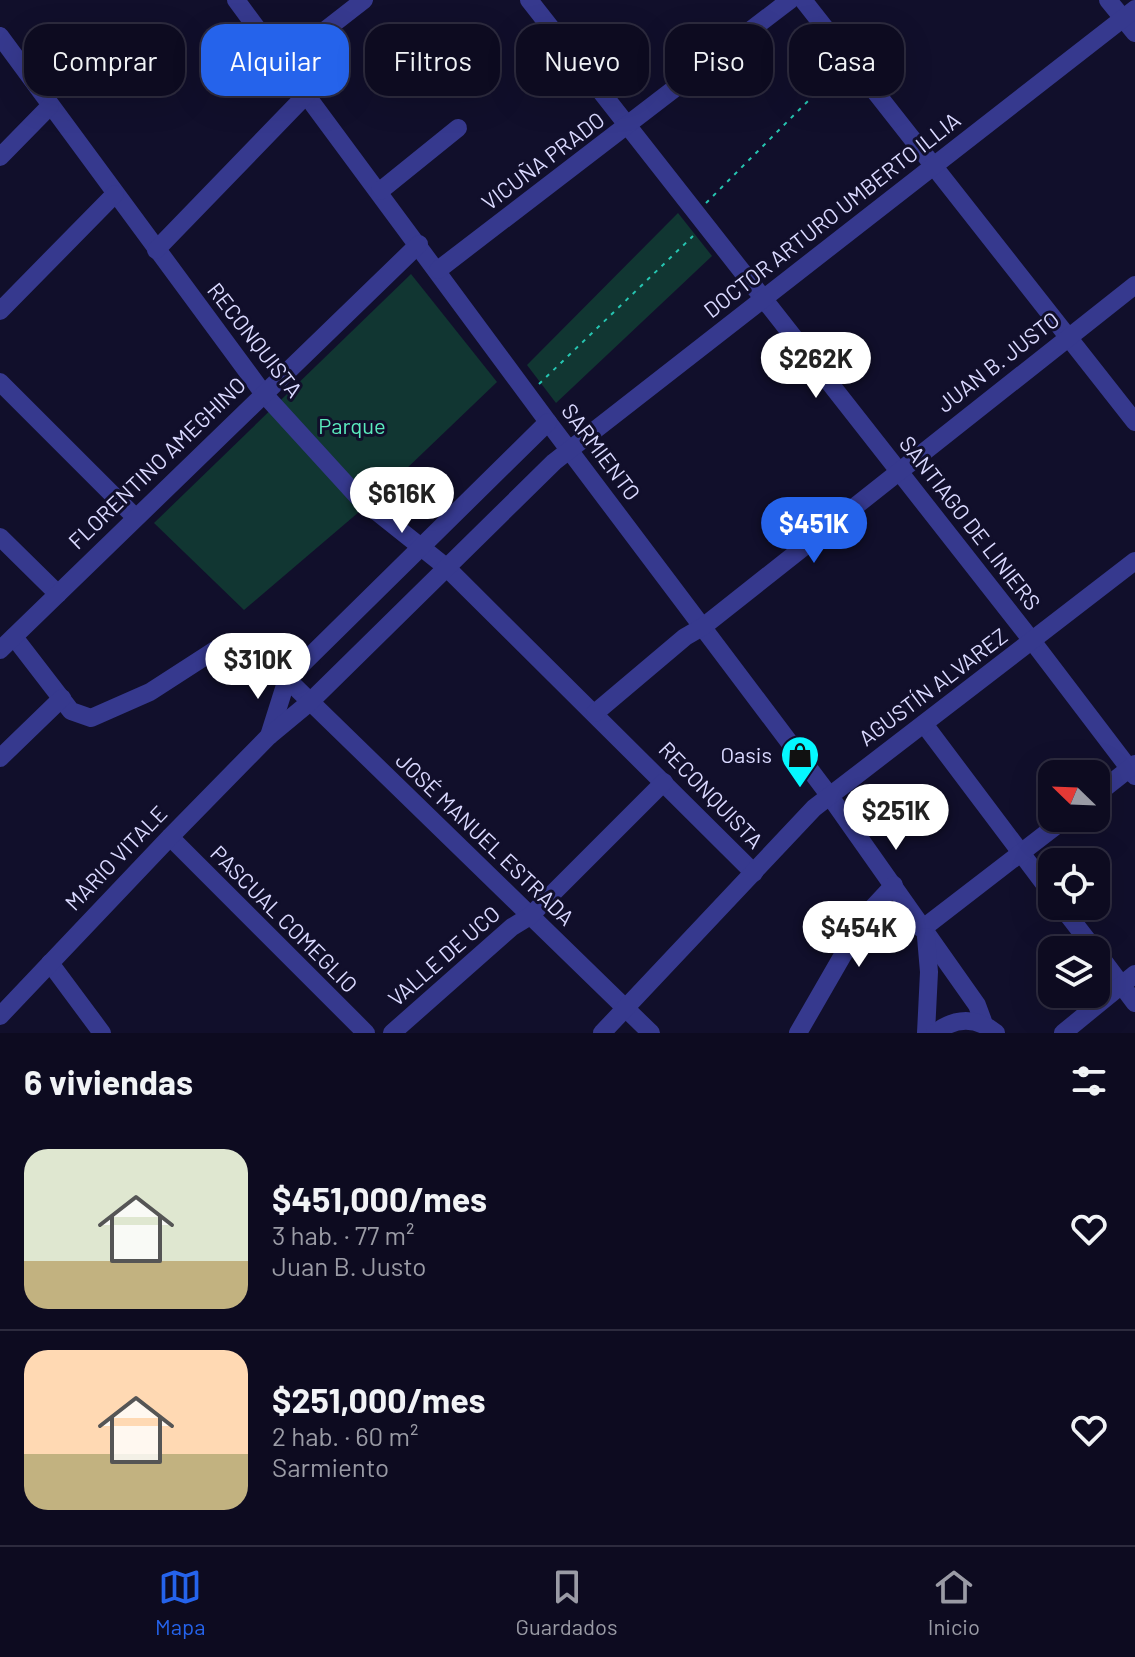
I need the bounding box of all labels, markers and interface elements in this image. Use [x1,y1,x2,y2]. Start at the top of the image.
chip: Comprar [24,24,185,96]
chip: Alquilar [201,24,349,96]
chip: Filtros [365,24,500,96]
chip: Nuevo [516,24,649,96]
chip: Piso [665,24,773,96]
chip: Casa [789,24,904,96]
street label: VICUÑA PRADO [476,106,609,215]
street label: DOCTOR ARTURO UMBERTO ILLIA [698,106,965,322]
street label: RECONQUISTA [203,277,309,402]
street label: JUAN B. JUSTO [931,305,1064,417]
pin: $262K [760,332,872,400]
text: $262K [779,342,853,373]
street label: FLORENTINO AMEGHINO [62,371,250,554]
street label: SARMIENTO [557,398,647,505]
park label: Parque [318,412,386,438]
street label: SANTIAGO DE LINIERS [895,430,1047,615]
pin: $616K [346,467,458,535]
text: $616K [368,477,436,508]
pin: $451K [758,497,870,565]
text: $451K [779,507,849,538]
street label: AGUSTÍN ALVAREZ [853,622,1012,750]
pin: $310K [202,633,314,701]
text: $310K [223,643,293,674]
shop icon: Oasis [779,734,821,789]
street label: RECONQUISTA [654,736,769,853]
place label: Oasis [720,741,772,767]
street label: JOSÉ MANUEL ESTRADA [391,746,580,930]
north arrow [1038,760,1110,832]
map controls [1038,760,1110,1008]
pin: $251K [840,784,952,852]
text: $251K [862,794,930,825]
street label: MARIO VITALE [59,800,172,915]
street label: PASCUAL COMEGLIO [206,839,364,997]
button: locate [1038,848,1110,920]
street label: VALLE DE UCO [382,900,504,1011]
pin: $454K [803,901,915,969]
text: $454K [821,911,897,942]
button: layers [1038,936,1110,1008]
icon: filters [1067,1059,1111,1103]
text: 6 viviendas [24,1061,193,1102]
text: $451,000/mes [272,1178,487,1219]
icon: home [88,1181,184,1277]
icon: heart [1067,1207,1111,1251]
text: 3 hab. · 77 m² [272,1219,414,1250]
text: Juan B. Justo [272,1250,426,1281]
text: $251,000/mes [272,1379,486,1420]
icon: home [88,1382,184,1478]
icon: heart [1067,1408,1111,1452]
text: 2 hab. · 60 m² [272,1420,418,1451]
text: Sarmiento [272,1451,389,1482]
tab: Mapa [155,1565,205,1639]
tab: Guardados [515,1565,618,1639]
tab: Inicio [928,1565,980,1639]

